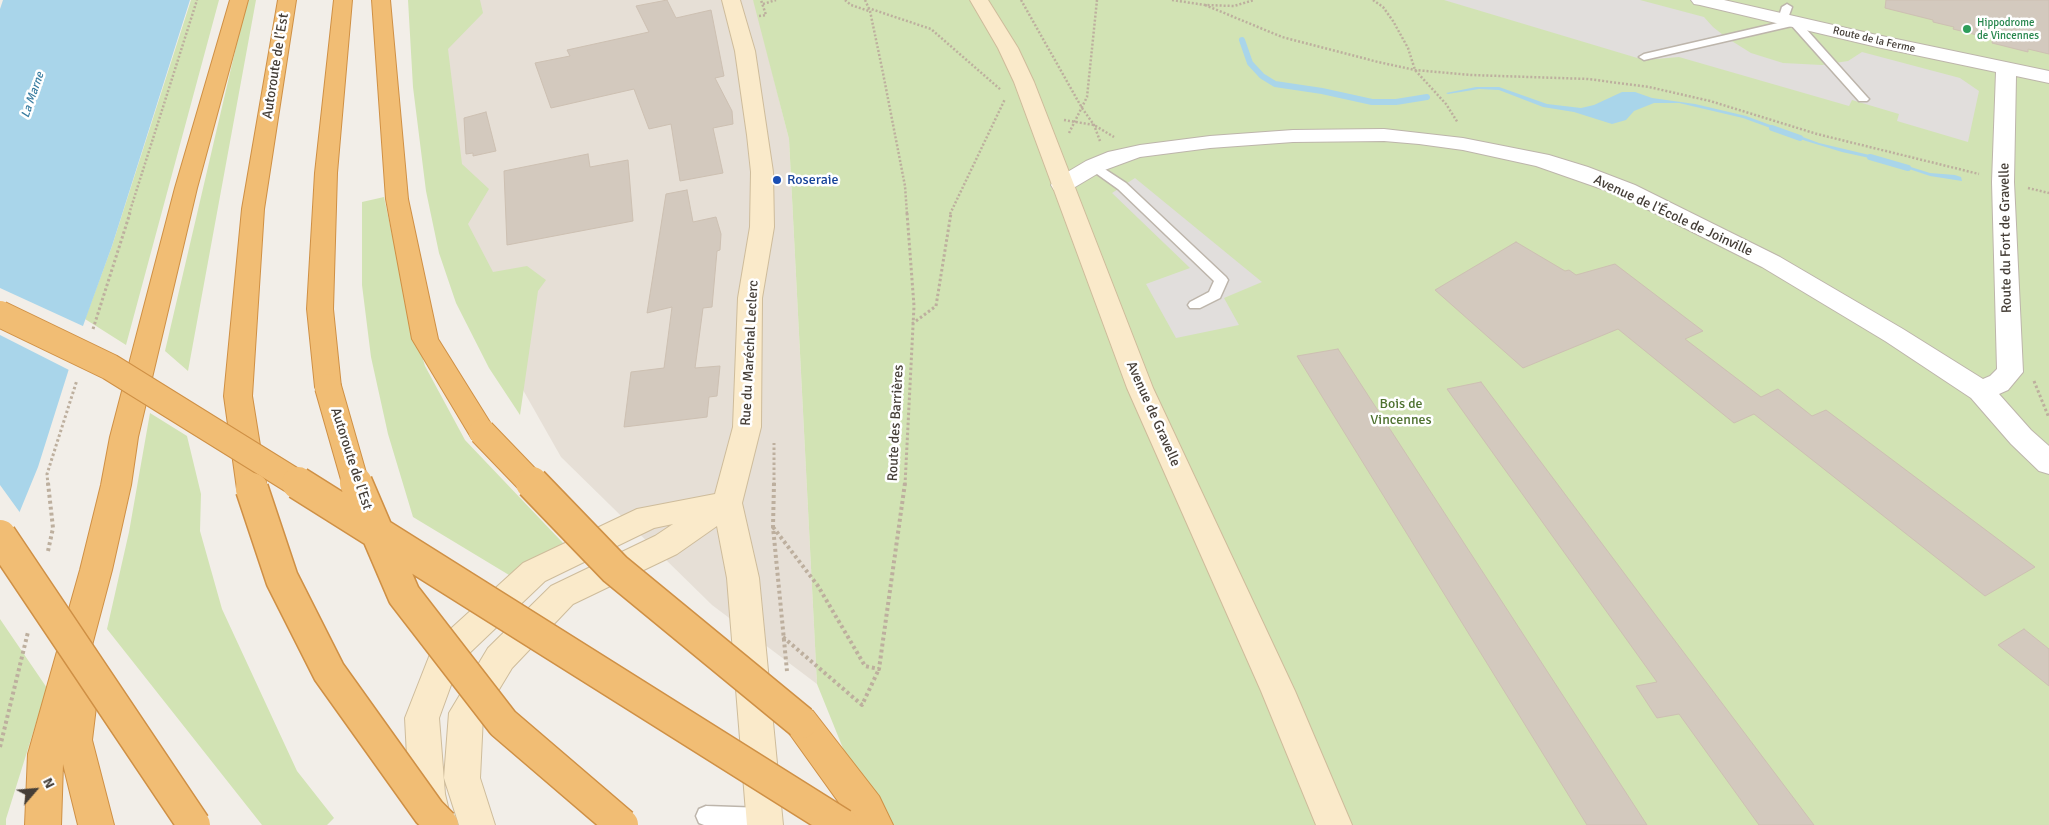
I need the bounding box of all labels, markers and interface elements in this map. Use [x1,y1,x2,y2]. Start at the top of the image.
street label: Autoroute de l’Est [259,12,293,120]
place label: Hippodrome de Vincennes [1977,16,2039,42]
marker: Hippodrome de Vincennes [1961,23,1973,35]
street label: Route de la Ferme [1832,24,1916,56]
water label: La Marne [18,70,48,120]
street label: Route du Fort de Gravelle [1996,163,2016,313]
place label: Roseraie [787,172,839,188]
street label: Avenue de l'École de Joinville [1591,172,1755,260]
marker: Roseraie [771,174,783,186]
street label: Rue du Maréchal Leclerc [738,280,762,426]
street label: Avenue de Gravelle [1122,359,1184,469]
street label: Route des Barrières [885,364,907,482]
park label: Bois de Vincennes [1370,396,1432,428]
street label: Autoroute de l’Est [327,406,375,512]
north arrow [10,765,60,815]
text: N [39,775,59,791]

